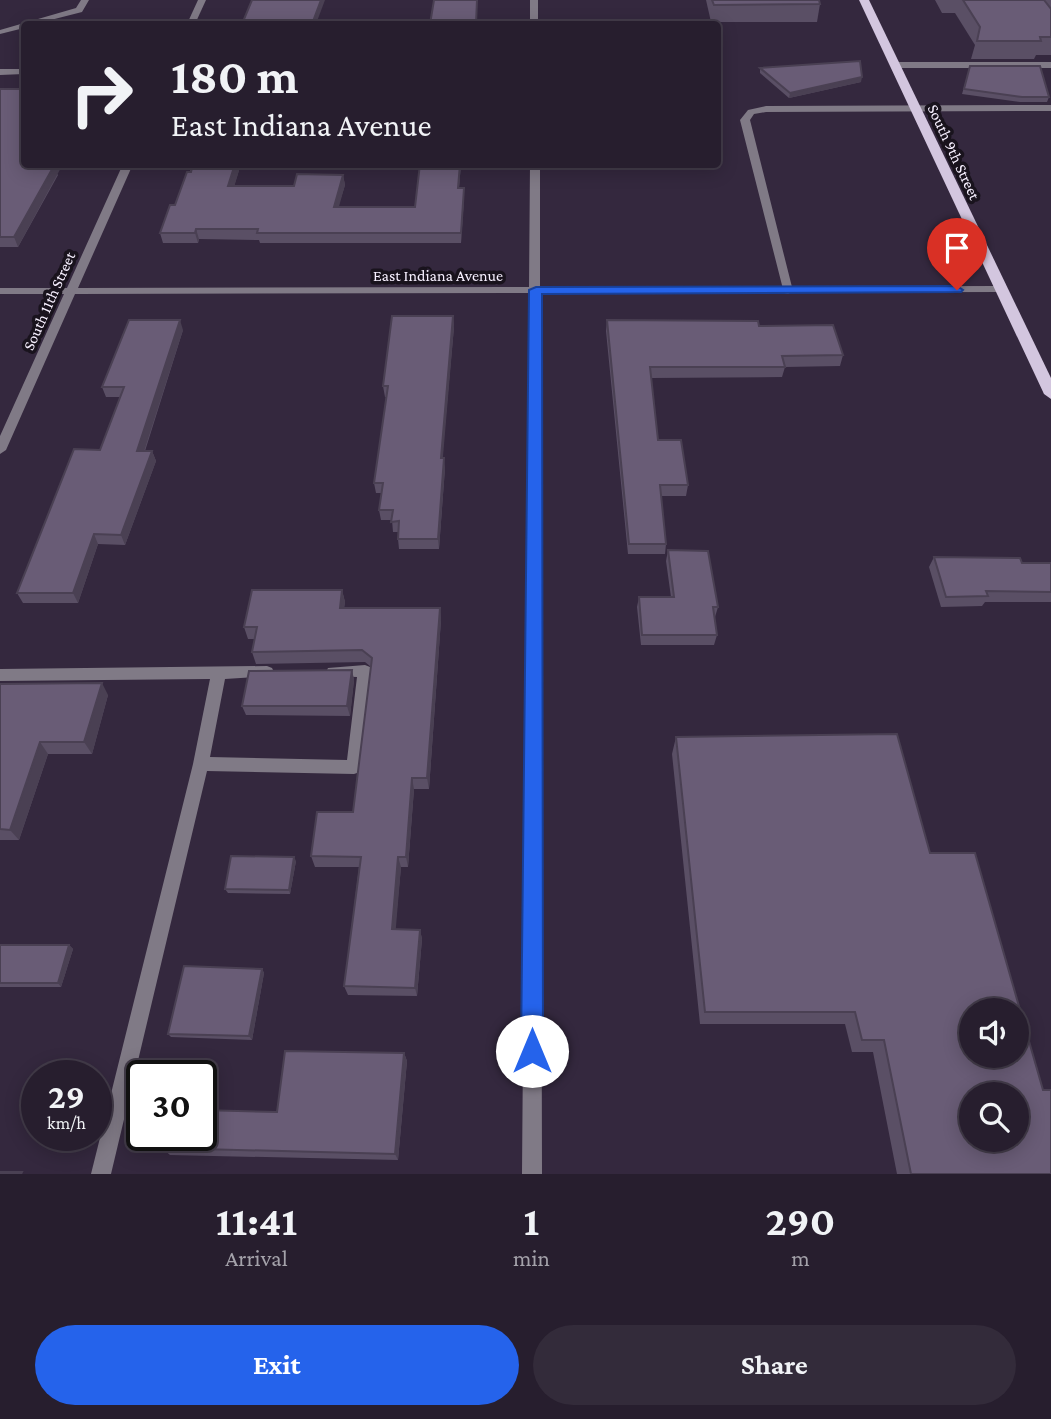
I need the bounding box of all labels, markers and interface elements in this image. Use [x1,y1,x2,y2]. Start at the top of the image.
icon: right [56,49,147,140]
text: 180 m [171,49,299,104]
street label: South 9th Street [924,102,984,203]
text: East Indiana Avenue [171,107,432,143]
pin [927,218,987,290]
icon: arrive [938,229,976,267]
street label: South 11th Street [20,249,79,353]
street label: East Indiana Avenue [373,267,503,284]
map controls [959,998,1029,1152]
button: sound [959,998,1029,1068]
position arrow [495,1014,569,1088]
speed limit sign: 30 [126,1060,217,1151]
text: 29 [48,1077,85,1116]
button: search [959,1082,1029,1152]
text: km/h [47,1113,86,1133]
text: 11:41 [216,1197,297,1244]
text: 1 [524,1197,539,1244]
text: 290 [766,1197,835,1244]
text: Arrival [225,1245,288,1271]
text: min [513,1245,550,1271]
text: m [791,1245,810,1271]
button: Exit [35,1325,519,1405]
button: Share [533,1325,1016,1405]

